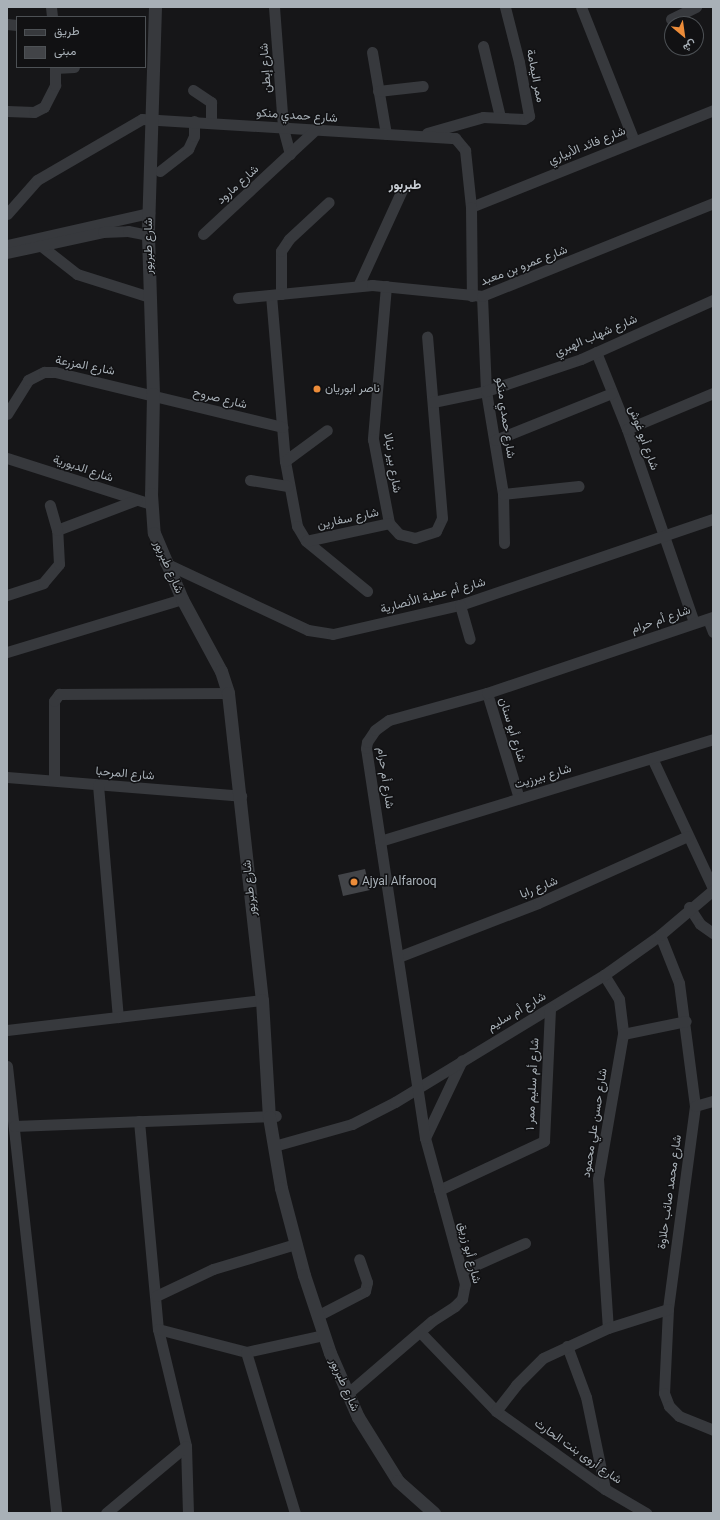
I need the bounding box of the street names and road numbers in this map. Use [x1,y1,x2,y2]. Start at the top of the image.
street label: شارع إبطن [257,42,275,94]
street label: ممر اليمامة [523,48,547,104]
street label: شارع حمدي منكو [256,106,338,126]
street label: شارع فائد الأبياري [546,124,628,168]
street label: شارع مارود [214,162,262,208]
street label: شارع طبربور [142,218,156,274]
street label: شارع عمرو بن معبد [478,243,570,289]
street label: شارع شهاب الهبري [552,312,640,360]
street label: شارع المزرعة [54,353,116,379]
street label: شارع حمدي منكو [492,377,518,459]
street label: شارع صروح [192,385,248,413]
street label: شارع أبو غوش [625,404,661,472]
street label: شارع بير نبالا [380,432,404,494]
street label: شارع الدبورية [51,452,115,486]
street label: شارع سفارين [316,505,380,533]
street label: شارع طبربور [150,538,186,596]
street label: شارع أم عطية الأنصارية [379,575,487,617]
street label: شارع أم حرام [629,603,693,637]
street label: شارع أبو سنان [495,696,529,764]
street label: شارع أم حرام [374,746,396,810]
street label: شارع بيرزيت [513,762,573,792]
street label: شارع المرحبا [95,764,155,784]
street label: شارع طبربور [240,859,260,917]
street label: شارع رابا [518,874,560,902]
street label: شارع أم سليم [485,989,549,1035]
street label: شارع أم سليم ممر ١ [523,1037,543,1131]
street label: شارع حسن علي محمود [579,1067,611,1179]
street label: شارع محمد صائب حلاوة [655,1134,685,1250]
street label: شارع أبو زريق [454,1221,484,1285]
street label: شارع طبربور [326,1356,362,1414]
street label: شارع أروى بنت الحارث [531,1416,625,1488]

